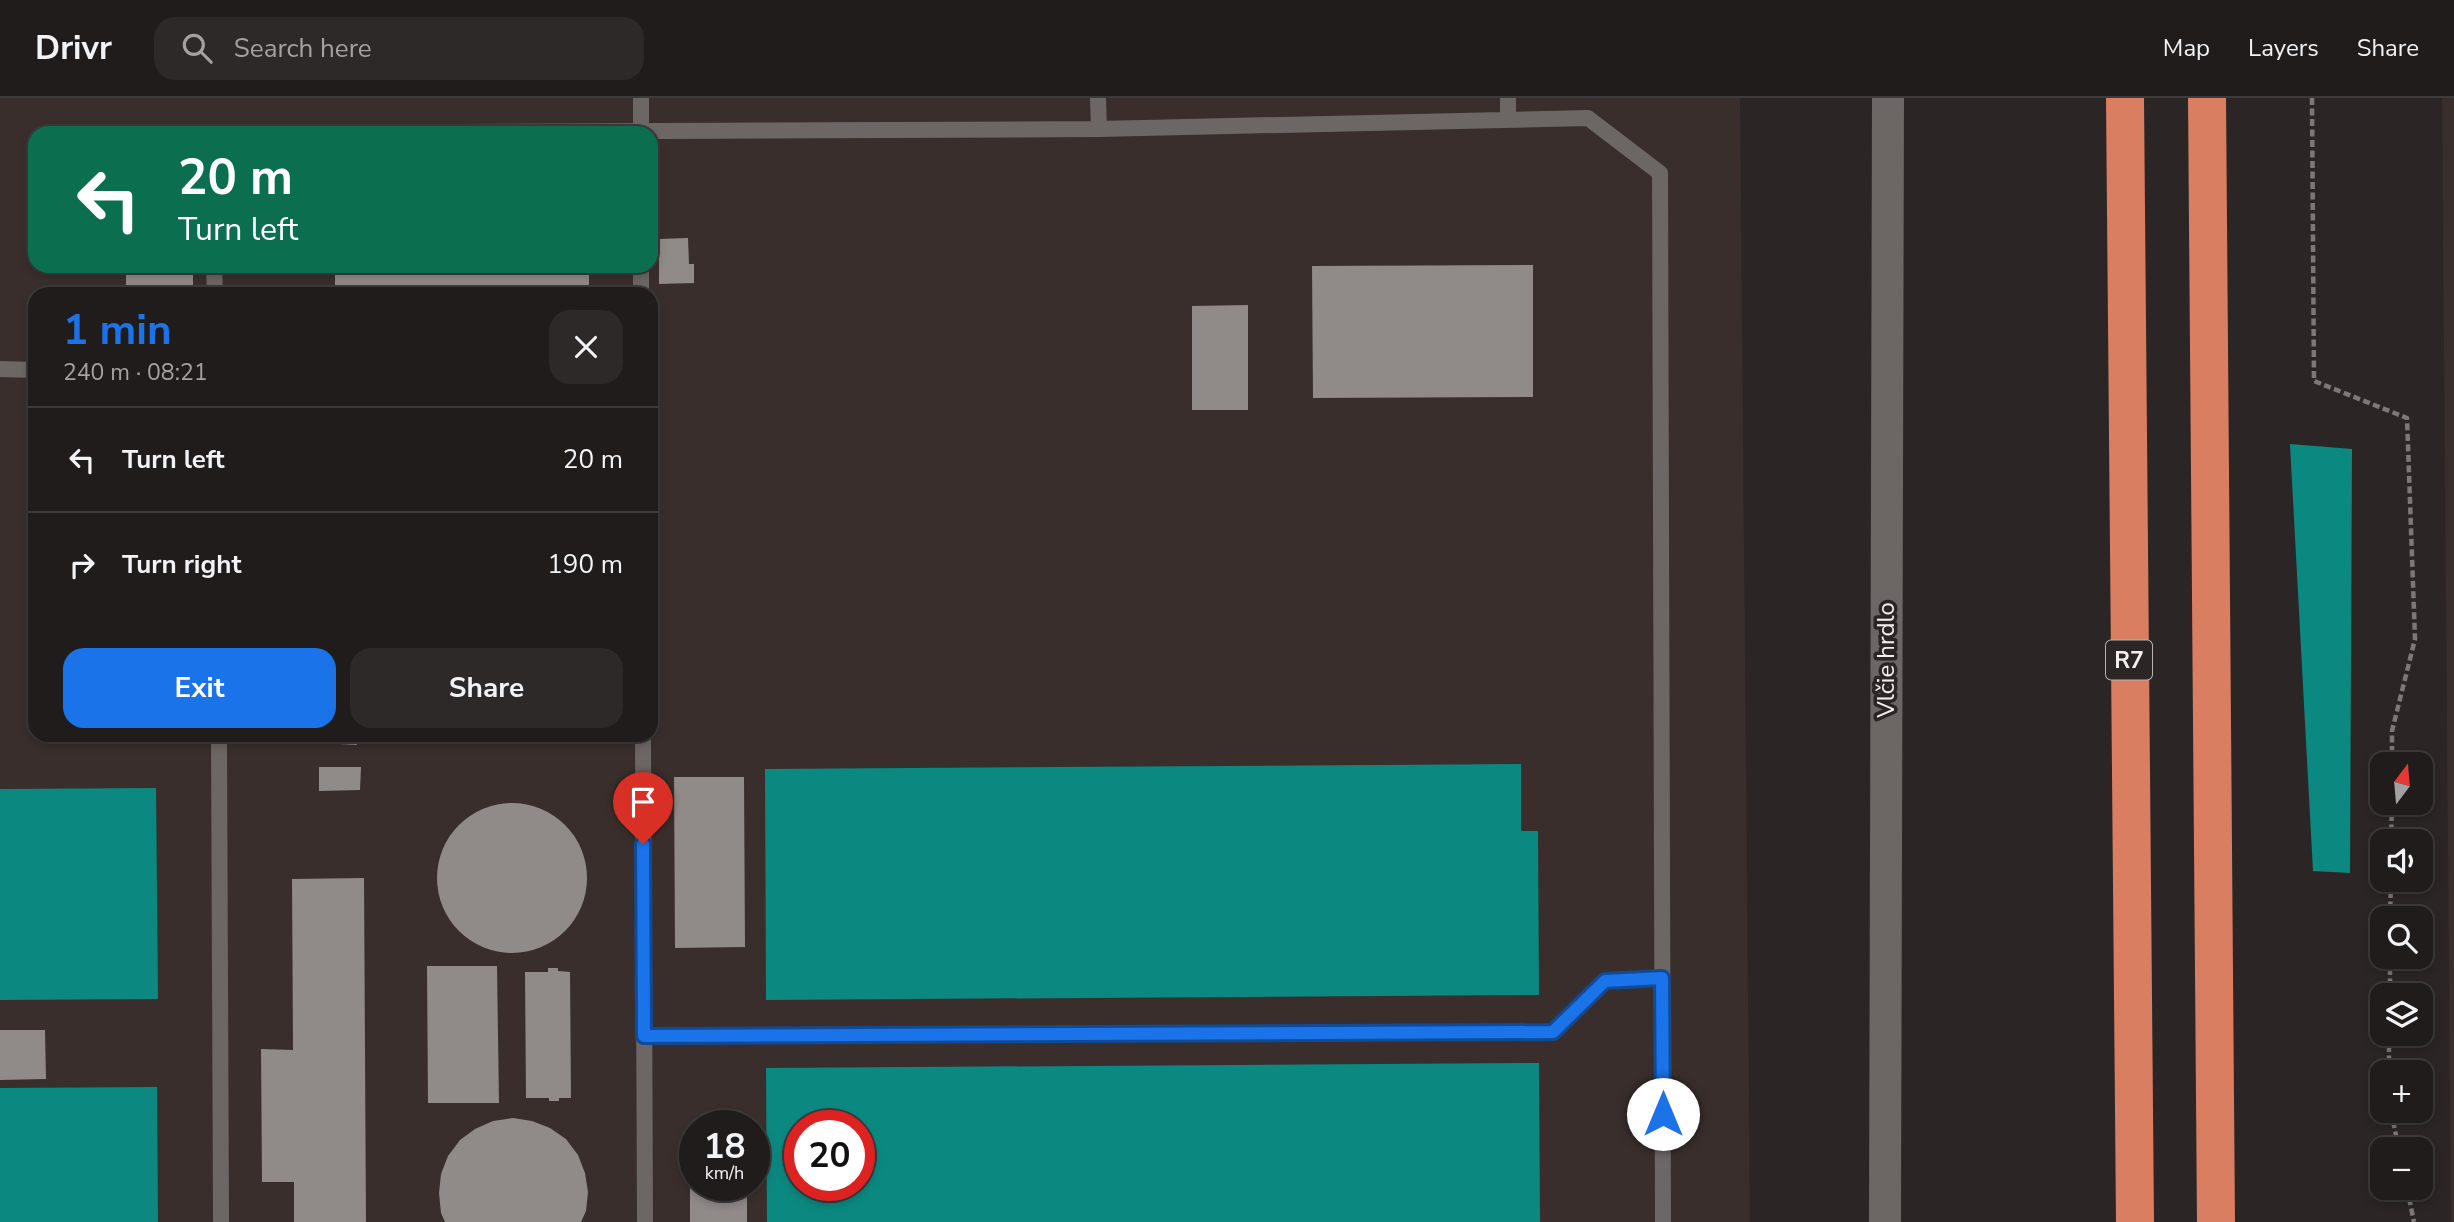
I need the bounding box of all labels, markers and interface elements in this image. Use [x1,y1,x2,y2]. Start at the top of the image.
search box [154,17,644,80]
text: Drivr [35,26,112,71]
icon: search [178,29,216,67]
text: Search here [234,31,372,66]
text: Map [2163,32,2210,64]
text: Layers [2248,32,2319,64]
text: Share [2357,32,2419,64]
text: 20 m [178,144,293,211]
icon: left [63,154,154,245]
text: Turn left [178,208,298,251]
text: 1 min [63,302,172,359]
button: close [549,310,623,384]
text: 240 m · 08:21 [63,357,208,388]
icon: left [63,441,101,479]
text: Turn left [122,442,225,477]
text: 20 m [563,442,623,477]
icon: right [63,546,101,584]
text: Turn right [122,547,241,582]
text: 190 m [547,547,623,582]
street label: Vlčie hrdlo [1870,602,1902,719]
road number: R7 [2106,640,2152,680]
button: Exit [63,648,336,728]
button: Share [350,648,623,728]
north arrow [2370,752,2432,816]
map controls [2370,752,2433,1200]
pin [613,772,673,844]
icon: arrive [624,783,662,821]
button: sound [2370,829,2433,892]
button: search [2370,906,2433,969]
button: layers [2370,983,2433,1046]
button: + [2370,1060,2433,1123]
position arrow [1626,1077,1700,1151]
speed limit sign: 20 [784,1110,875,1201]
text: 18 [703,1123,746,1170]
button: − [2370,1137,2433,1200]
text: km/h [705,1161,744,1185]

